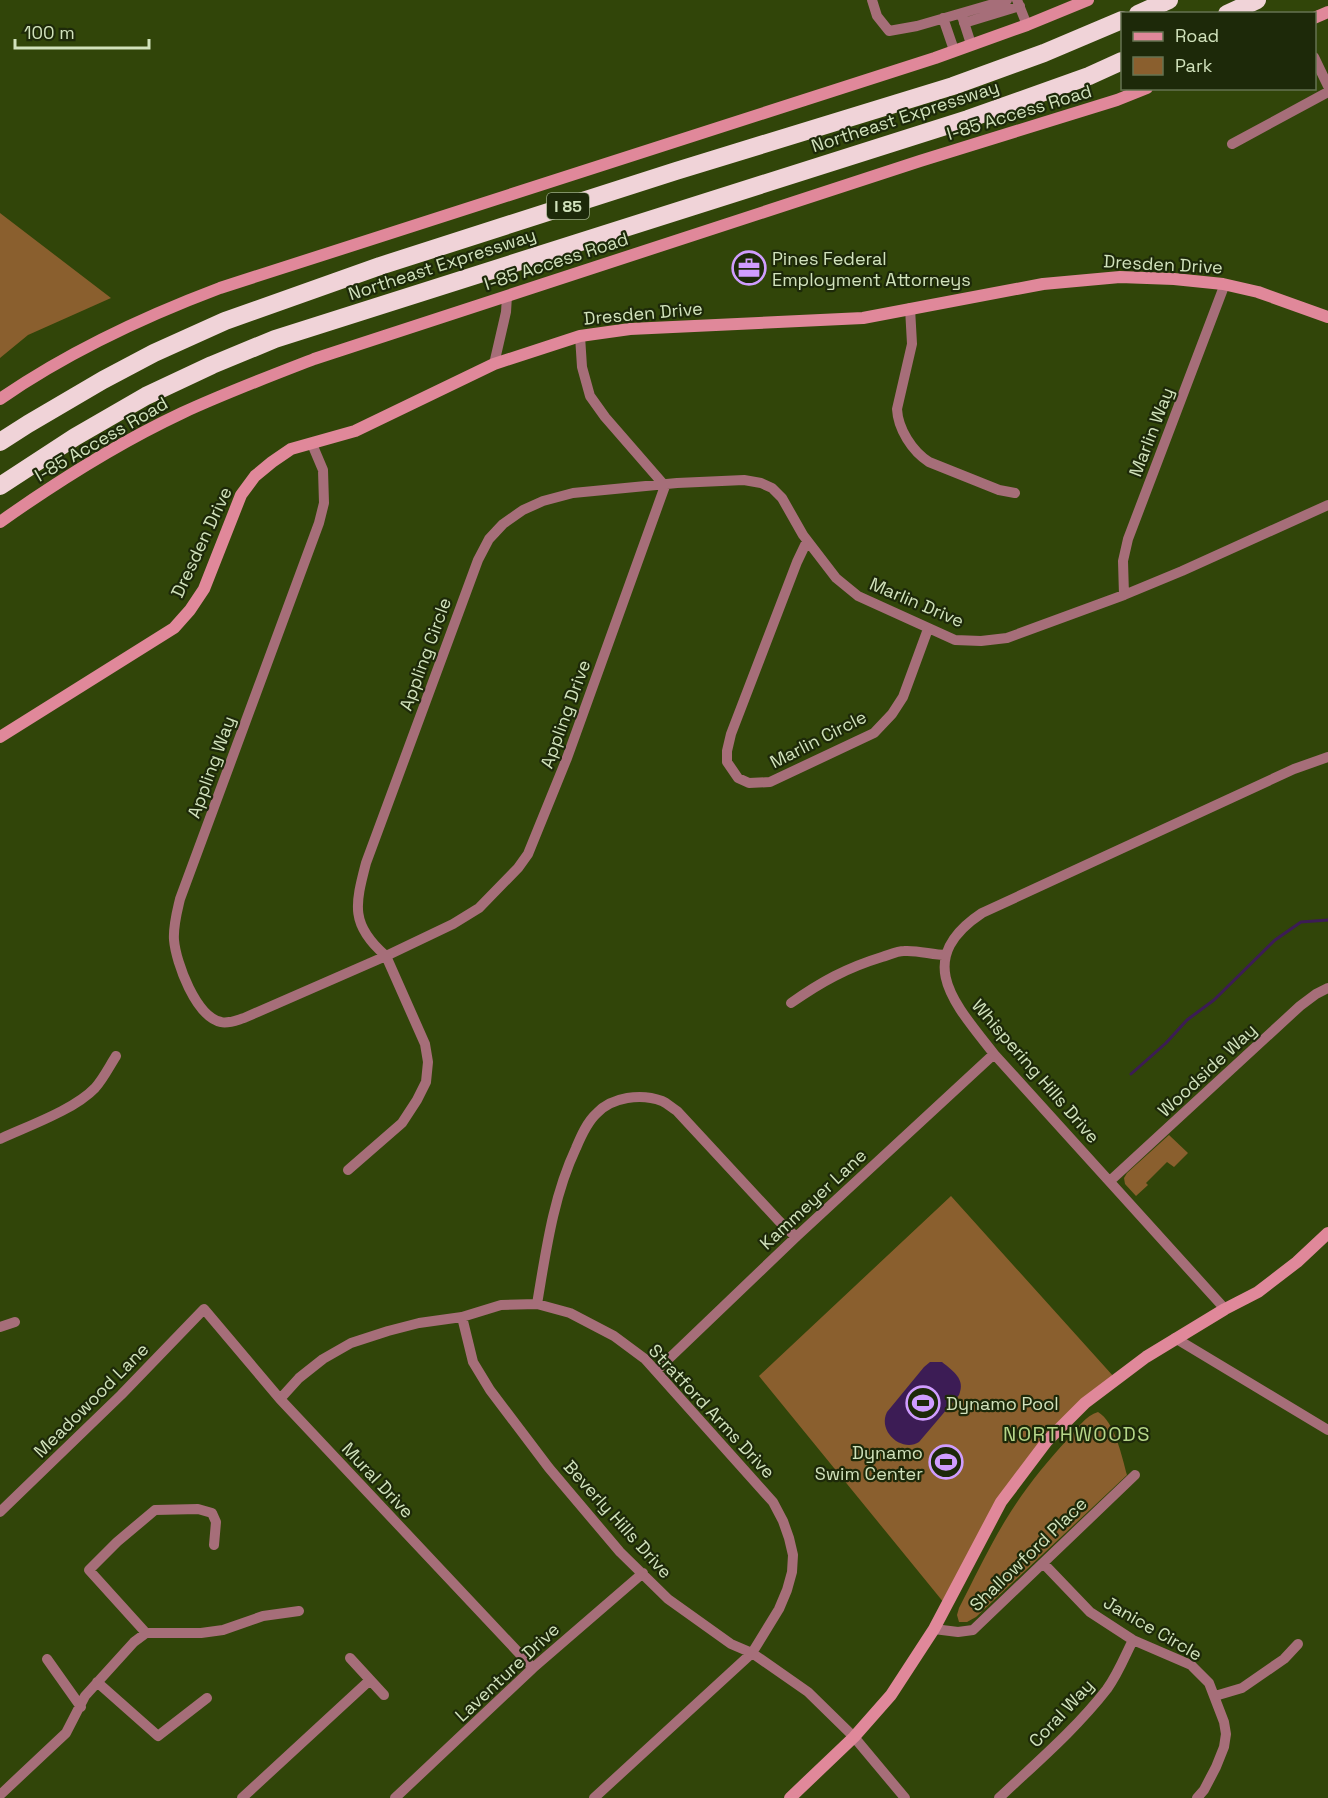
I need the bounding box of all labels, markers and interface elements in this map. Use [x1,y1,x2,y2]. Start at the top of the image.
scale bar [15,12,148,50]
legend [1121,12,1316,90]
text: 100 m [24,21,75,44]
text: Road [1175,24,1219,47]
text: Park [1175,54,1213,77]
street label: Northeast Expressway [808,75,1002,157]
street label: I-85 Access Road [944,79,1094,145]
road number: I 85 [547,193,589,219]
street label: Northeast Expressway [345,223,539,305]
street label: I-85 Access Road [481,227,631,295]
place label: Pines Federal Employment Attorneys [772,247,971,291]
street label: Dresden Drive [1103,249,1223,279]
office icon: Pines Federal Employment Attorneys [731,250,767,286]
street label: Dresden Drive [582,296,704,330]
street label: Marlin Way [1123,384,1179,480]
street label: I-85 Access Road [30,391,172,487]
street label: Dresden Drive [165,483,237,601]
street label: Marlin Drive [866,572,968,632]
street label: Appling Circle [394,594,456,714]
street label: Appling Drive [535,657,595,771]
street label: Marlin Circle [766,705,870,773]
street label: Appling Way [182,713,240,821]
street label: Whispering Hills Drive [967,994,1105,1148]
street label: Woodside Way [1153,1018,1261,1122]
street label: Kammeyer Lane [755,1144,871,1254]
street label: Meadowood Lane [29,1338,153,1462]
street label: Stratford Arms Drive [644,1339,780,1483]
sports icon: Dynamo Pool [905,1385,941,1421]
place label: Dynamo Pool [946,1392,1059,1415]
district label: NORTHWOODS [1003,1421,1151,1447]
street label: Mural Drive [337,1437,419,1523]
place label: Dynamo Swim Center [815,1441,923,1485]
sports icon: Dynamo Swim Center [928,1444,964,1480]
street label: Beverly Hills Drive [559,1455,677,1583]
street label: Shallowford Place [964,1492,1092,1616]
street label: Janice Circle [1099,1590,1207,1666]
street label: Laventure Drive [450,1618,564,1726]
street label: Coral Way [1024,1674,1098,1752]

